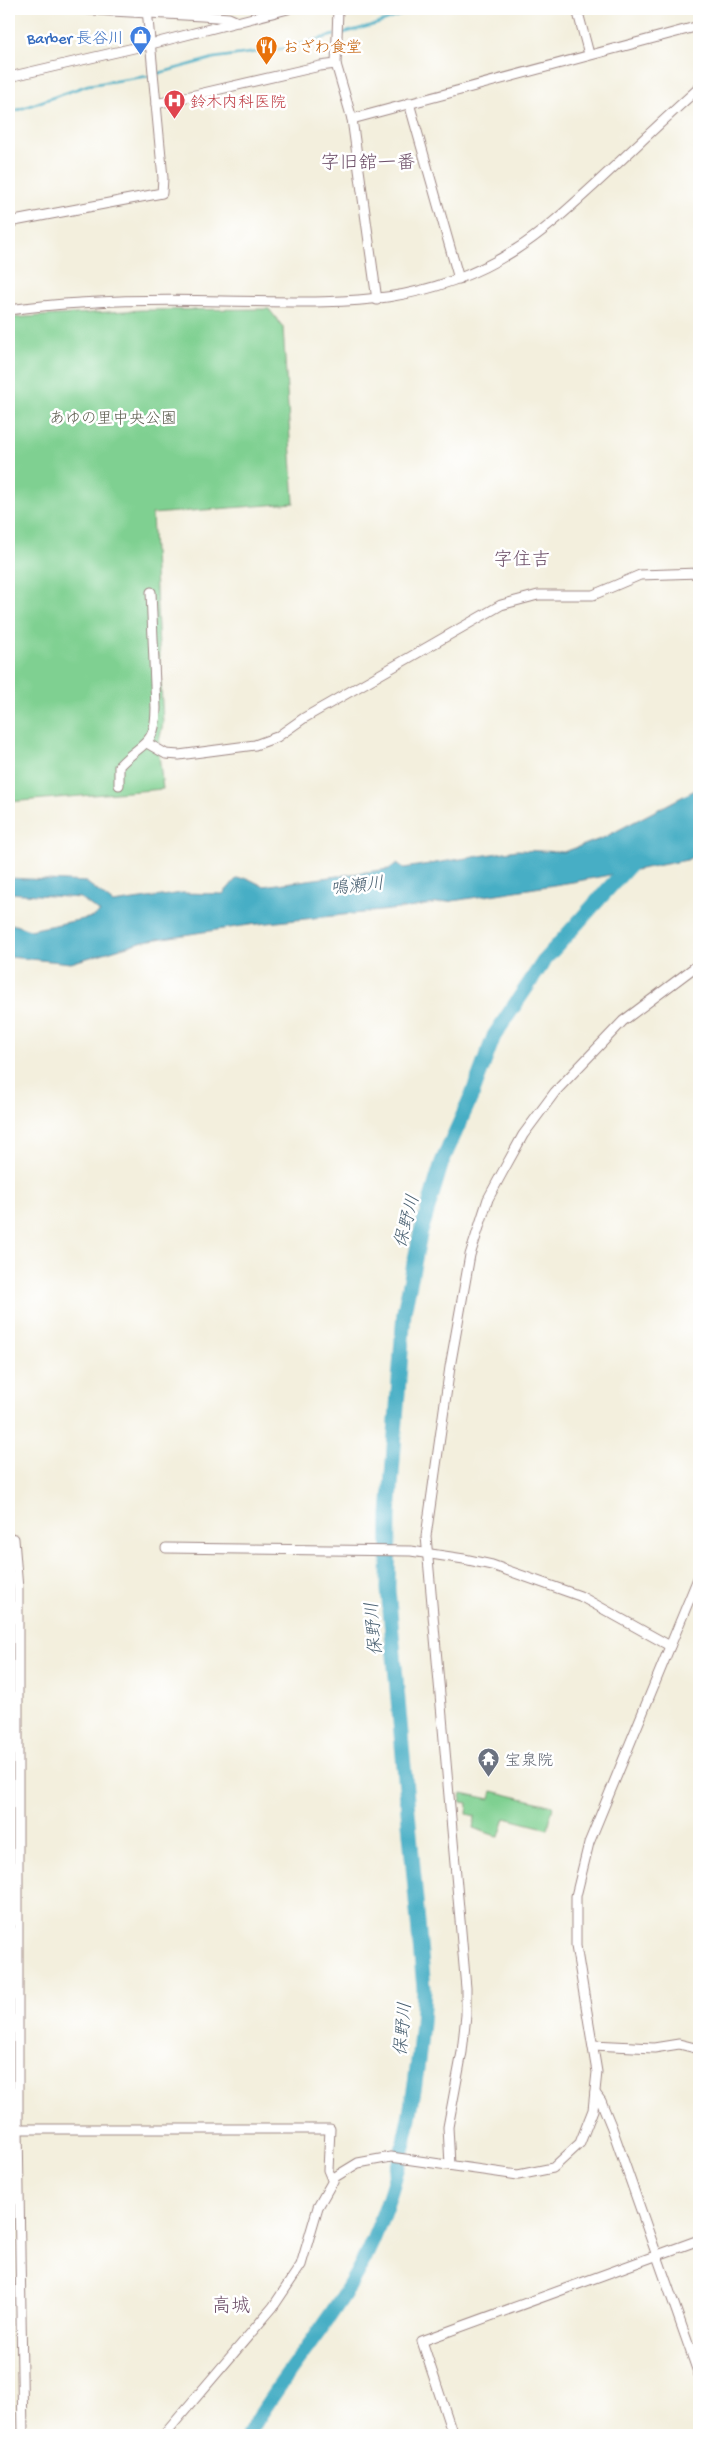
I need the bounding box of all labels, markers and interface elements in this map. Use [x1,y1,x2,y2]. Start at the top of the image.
shop icon: Barber 長谷川 [128,25,152,56]
place label: Barber 長谷川 [26,30,124,50]
restaurant icon: おざわ食堂 [255,34,279,65]
place label: おざわ食堂 [283,38,362,59]
hospital icon: 鈴木内科医院 [162,89,186,120]
place label: 鈴木内科医院 [190,93,286,114]
district label: 字旧舘一番 [320,152,416,176]
park label: あゆの里中央公園 [49,410,177,430]
district label: 字住吉 [493,549,551,573]
water label: 鳴瀬川 [329,873,385,901]
water label: 保野川 [390,1193,426,1250]
water label: 保野川 [362,1601,388,1657]
temple icon: 宝泉院 [477,1747,501,1778]
place label: 宝泉院 [505,1751,553,1772]
water label: 保野川 [391,2001,417,2057]
district label: 高城 [212,2295,250,2319]

